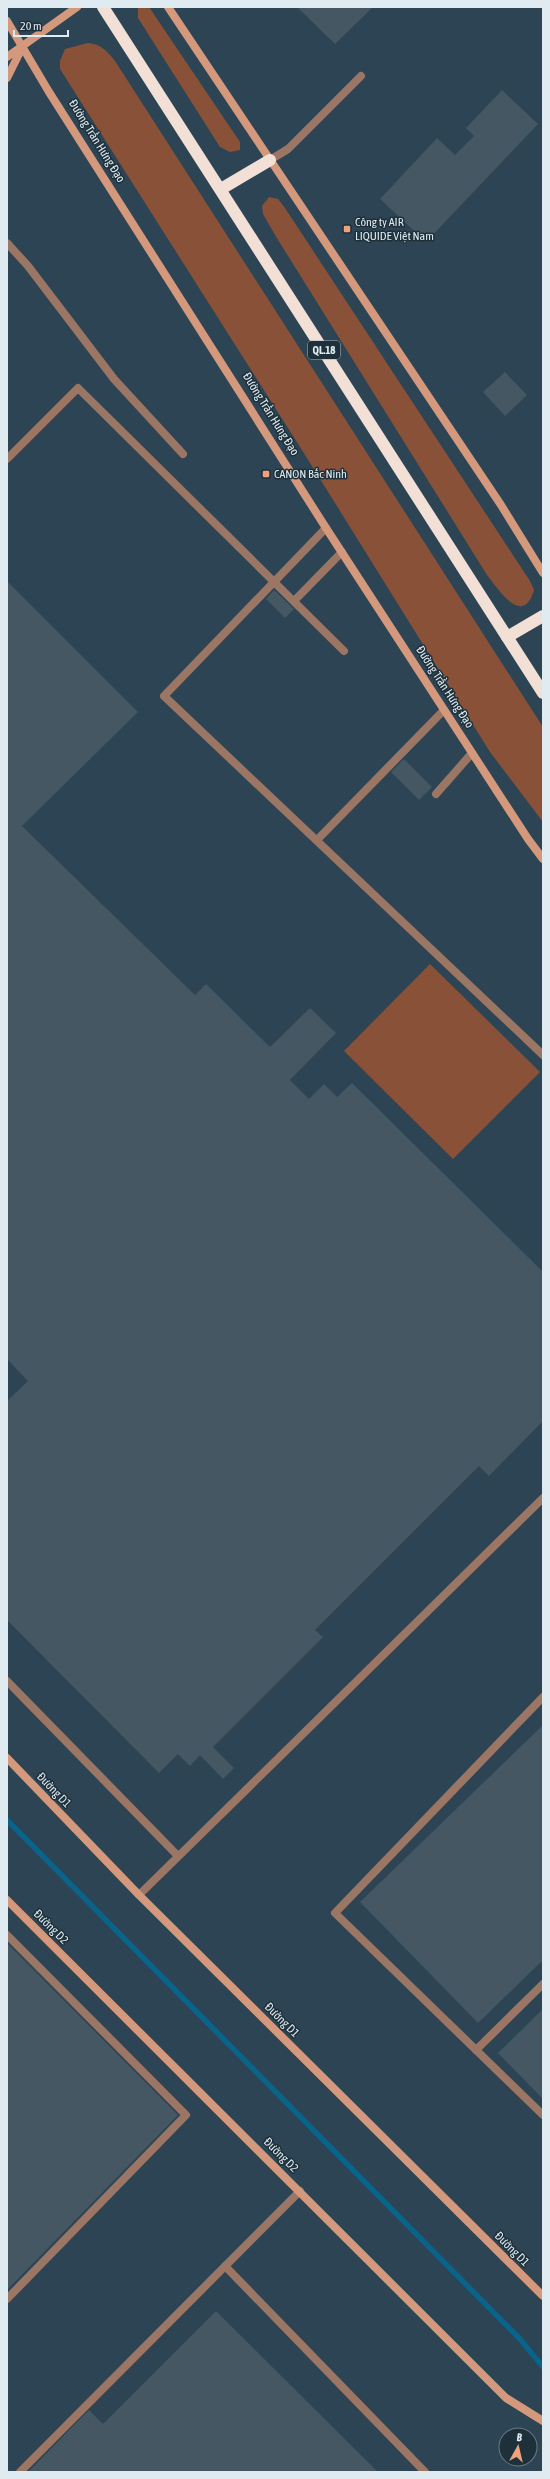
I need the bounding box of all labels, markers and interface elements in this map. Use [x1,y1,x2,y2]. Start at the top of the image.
scale bar [14,12,68,38]
text: 20 m [20,19,42,33]
street label: Đường Trần Hưng Đạo [66,97,128,185]
place label: Công ty AIR LIQUIDE Việt Nam [355,215,434,243]
marker: Công ty AIR LIQUIDE Việt Nam [342,224,352,234]
road number: QL.18 [308,341,340,359]
street label: Đường Trần Hưng Đạo [240,370,302,458]
place label: CANON Bắc Ninh [274,467,347,481]
marker: CANON Bắc Ninh [261,469,271,479]
street label: Đường Trần Hưng Đạo [413,643,477,731]
street label: Đường D1 [34,1770,74,1811]
street label: Đường D2 [31,1907,71,1947]
street label: Đường D1 [262,2000,302,2040]
street label: Đường D2 [261,2135,301,2175]
street label: Đường D1 [492,2229,532,2269]
north arrow [498,2427,538,2467]
text: B [516,2431,524,2444]

